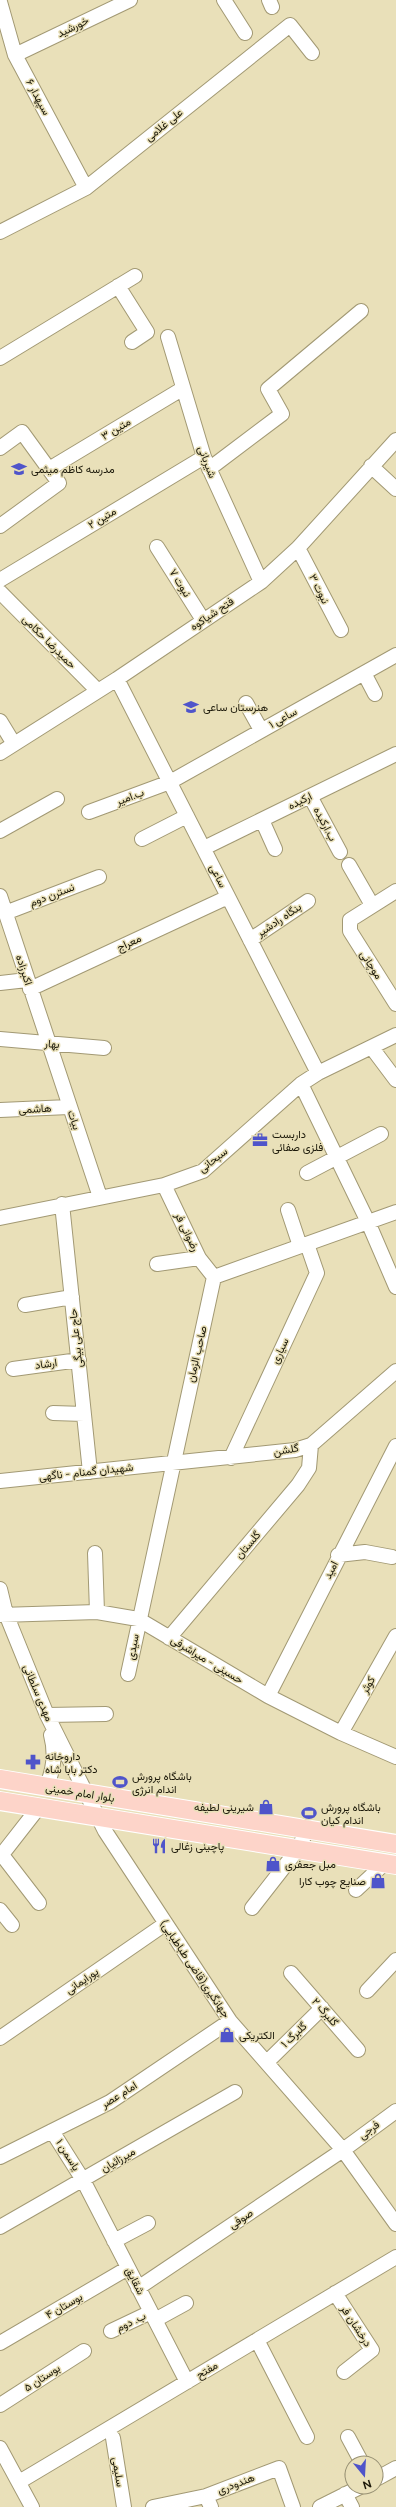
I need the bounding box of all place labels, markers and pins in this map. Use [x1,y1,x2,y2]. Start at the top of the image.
school or university icon: مدرسه كاظم ميثمى [10,460,28,478]
place label: مدرسه كاظم ميثمى [31,463,115,477]
school or university icon: هنرستان ساعی [182,698,200,716]
place label: هنرستان ساعی [203,701,268,714]
place label: داربست فلزی صفائی [272,1128,323,1154]
office icon: داربست فلزی صفائی [251,1131,269,1149]
place label: داروخانه دکتر بابا شاه [45,1750,98,1776]
pharmacy icon: داروخانه دکتر بابا شاه [24,1753,42,1771]
place label: باشگاه پرورش اندام انرژی [132,1770,192,1797]
sports icon: باشگاه پرورش اندام انرژی [111,1773,129,1791]
shop icon: شیرینی لطیفه [257,1798,275,1816]
place label: شیرینی لطیفه [194,1801,254,1814]
place label: باشگاه پرورش اندام کیان [321,1801,381,1828]
sports icon: باشگاه پرورش اندام کیان [300,1804,318,1822]
restaurant icon: پاچینی زغالی [150,1837,168,1855]
place label: پاچینی زغالی [171,1840,224,1854]
shop icon: مبل جعفری [264,1855,282,1873]
place label: مبل جعفری [285,1858,336,1871]
shop icon: صنایع چوب کارا [369,1872,387,1890]
place label: صنایع چوب کارا [299,1875,366,1889]
shop icon: الکتریکی [218,2026,236,2044]
place label: الکتریکی [239,2029,275,2042]

